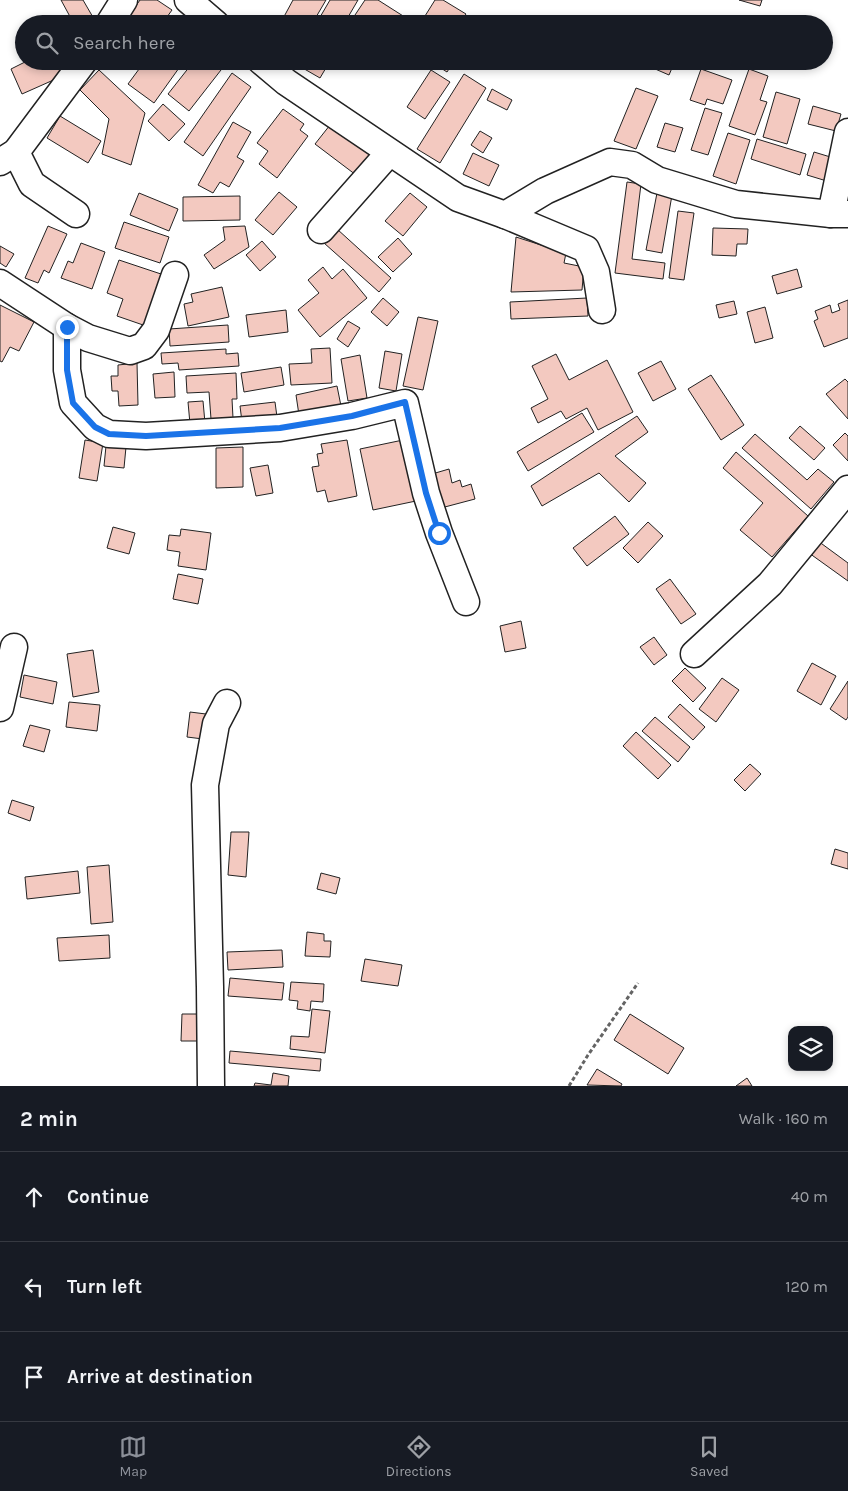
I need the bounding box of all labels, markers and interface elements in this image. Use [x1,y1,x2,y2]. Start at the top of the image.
search box [15,15,833,70]
icon: search [33,29,61,57]
text: Search here [73,32,175,54]
route end [56,316,79,339]
route start [428,522,451,545]
map controls [788,1026,833,1071]
button: layers [788,1026,833,1071]
text: 2 min [20,1107,78,1131]
text: Walk · 160 m [739,1109,828,1128]
icon: ahead [20,1183,48,1211]
text: Continue [67,1186,149,1208]
text: 40 m [791,1187,828,1206]
icon: left [20,1273,48,1301]
text: Turn left [67,1276,142,1298]
text: 120 m [785,1277,828,1296]
icon: arrive [20,1363,48,1391]
text: Arrive at destination [67,1366,253,1388]
tab: Map [119,1433,147,1480]
tab: Directions [386,1433,452,1480]
tab: Saved [690,1433,729,1480]

